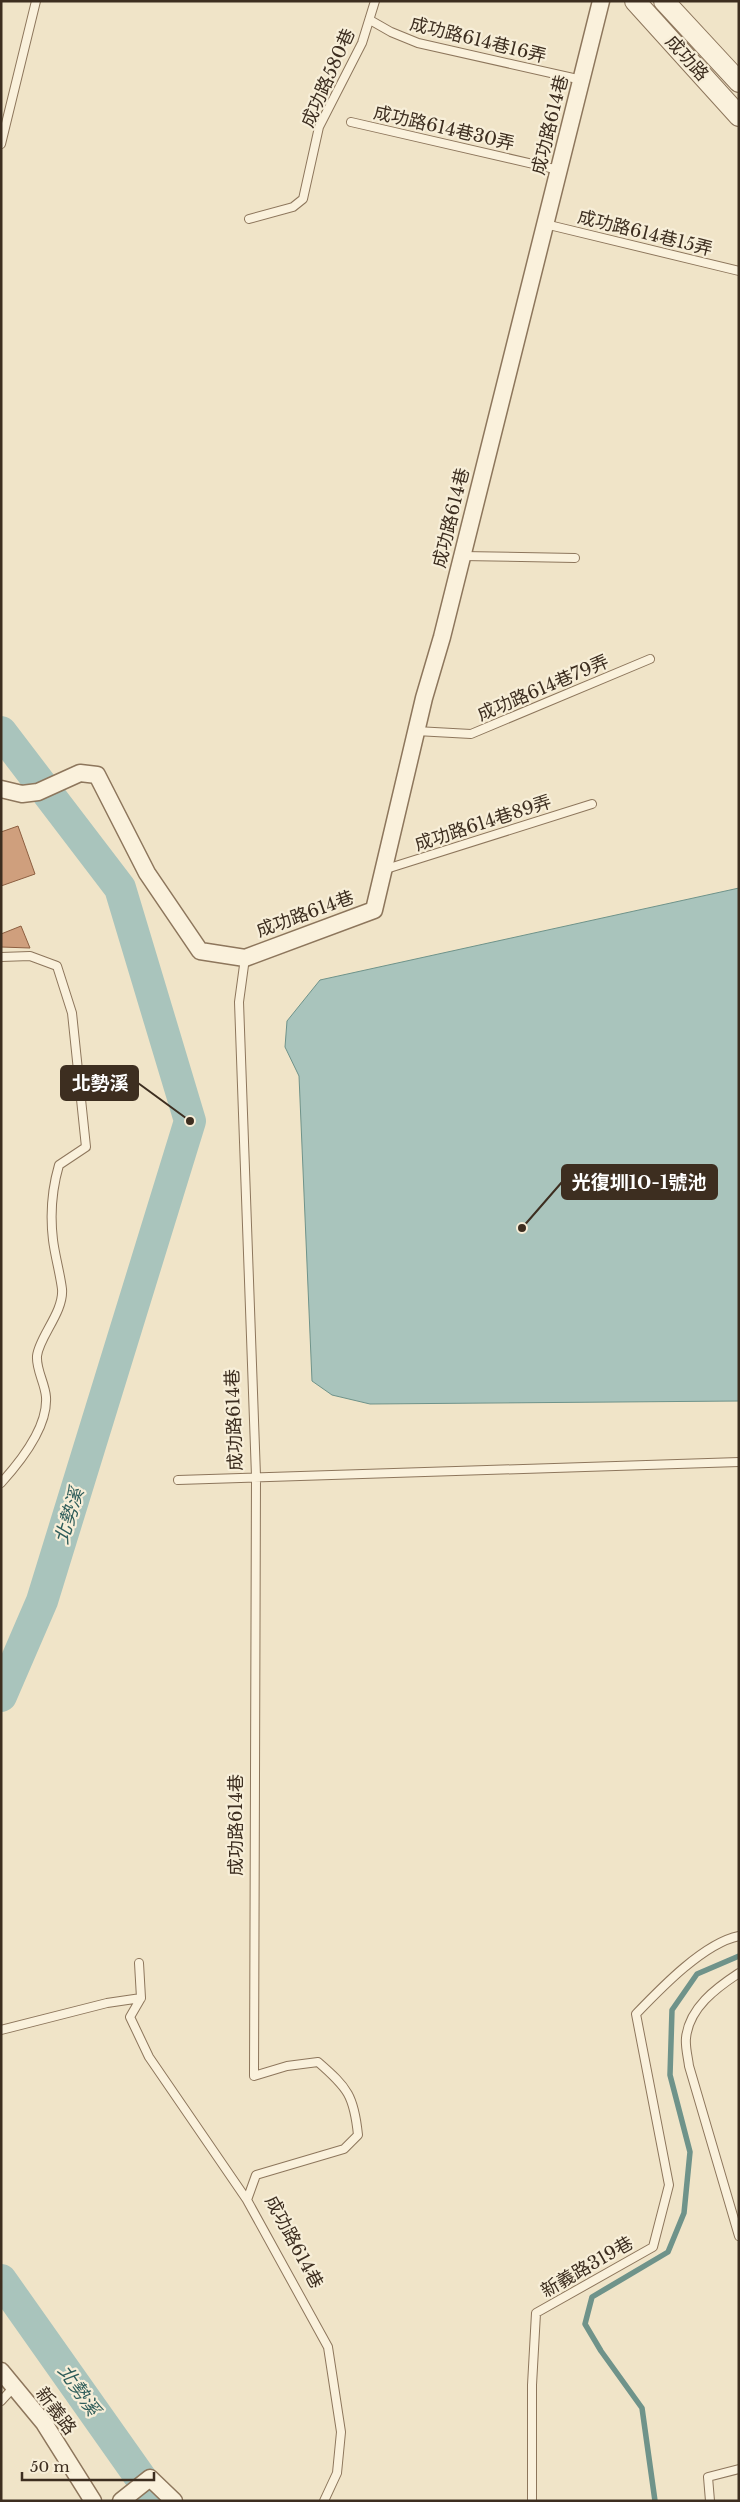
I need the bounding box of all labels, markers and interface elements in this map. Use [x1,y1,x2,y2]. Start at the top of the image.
street label: 成功路614巷16弄 [408,12,548,68]
street label: 成功路580巷 [296,25,360,131]
street label: 成功路 [661,31,713,85]
street label: 成功路614巷 [527,73,573,177]
street label: 成功路614巷30弄 [371,101,517,155]
street label: 成功路614巷15弄 [575,206,715,260]
street label: 成功路614巷 [428,466,474,570]
street label: 成功路614巷79弄 [474,650,612,726]
street label: 成功路614巷89弄 [412,791,554,855]
street label: 成功路614巷 [253,886,357,942]
callout: 北勢溪 [61,1066,138,1100]
text: 北勢溪 [71,1072,129,1095]
callout: 光復圳10-1號池 [562,1165,717,1199]
text: 光復圳10-1號池 [572,1171,706,1194]
street label: 成功路614巷 [221,1369,247,1471]
water label: 北勢溪 [50,1483,89,1547]
street label: 成功路614巷 [225,1774,247,1876]
street label: 成功路614巷 [260,2192,328,2292]
street label: 新義路319巷 [537,2232,637,2302]
water label: 北勢溪 [53,2360,106,2422]
street label: 新義路 [31,2383,81,2439]
scale bar [22,2450,155,2482]
text: 50 m [30,2457,70,2476]

